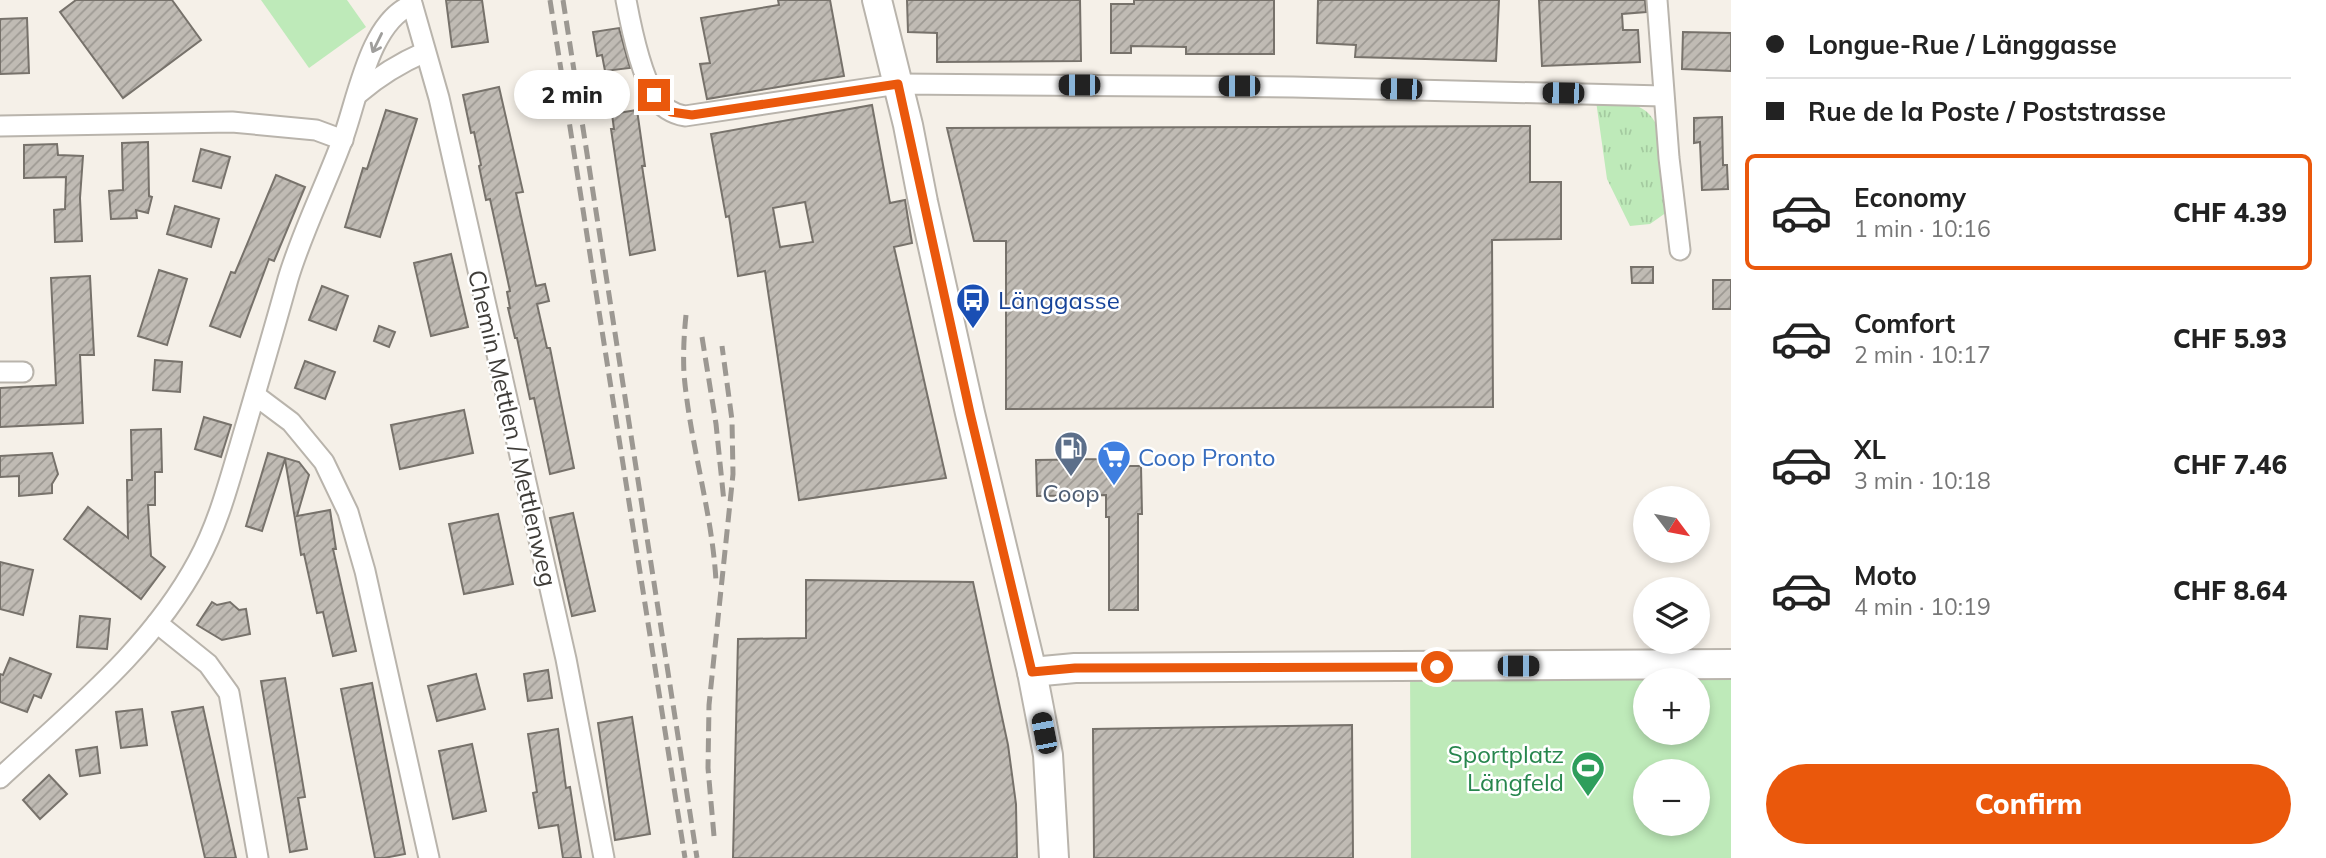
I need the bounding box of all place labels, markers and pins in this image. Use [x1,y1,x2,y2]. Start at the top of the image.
bus stop icon: Länggasse [954,281,992,330]
place label: Länggasse [998,285,1120,315]
fuel station icon: Coop [1052,429,1090,478]
supermarket icon: Coop Pronto [1095,438,1133,487]
place label: Coop Pronto [1138,442,1275,472]
place label: Coop [1042,478,1100,508]
place label: Sportplatz Längfeld [1448,739,1564,797]
sports icon: Sportplatz Längfeld [1569,749,1607,798]

